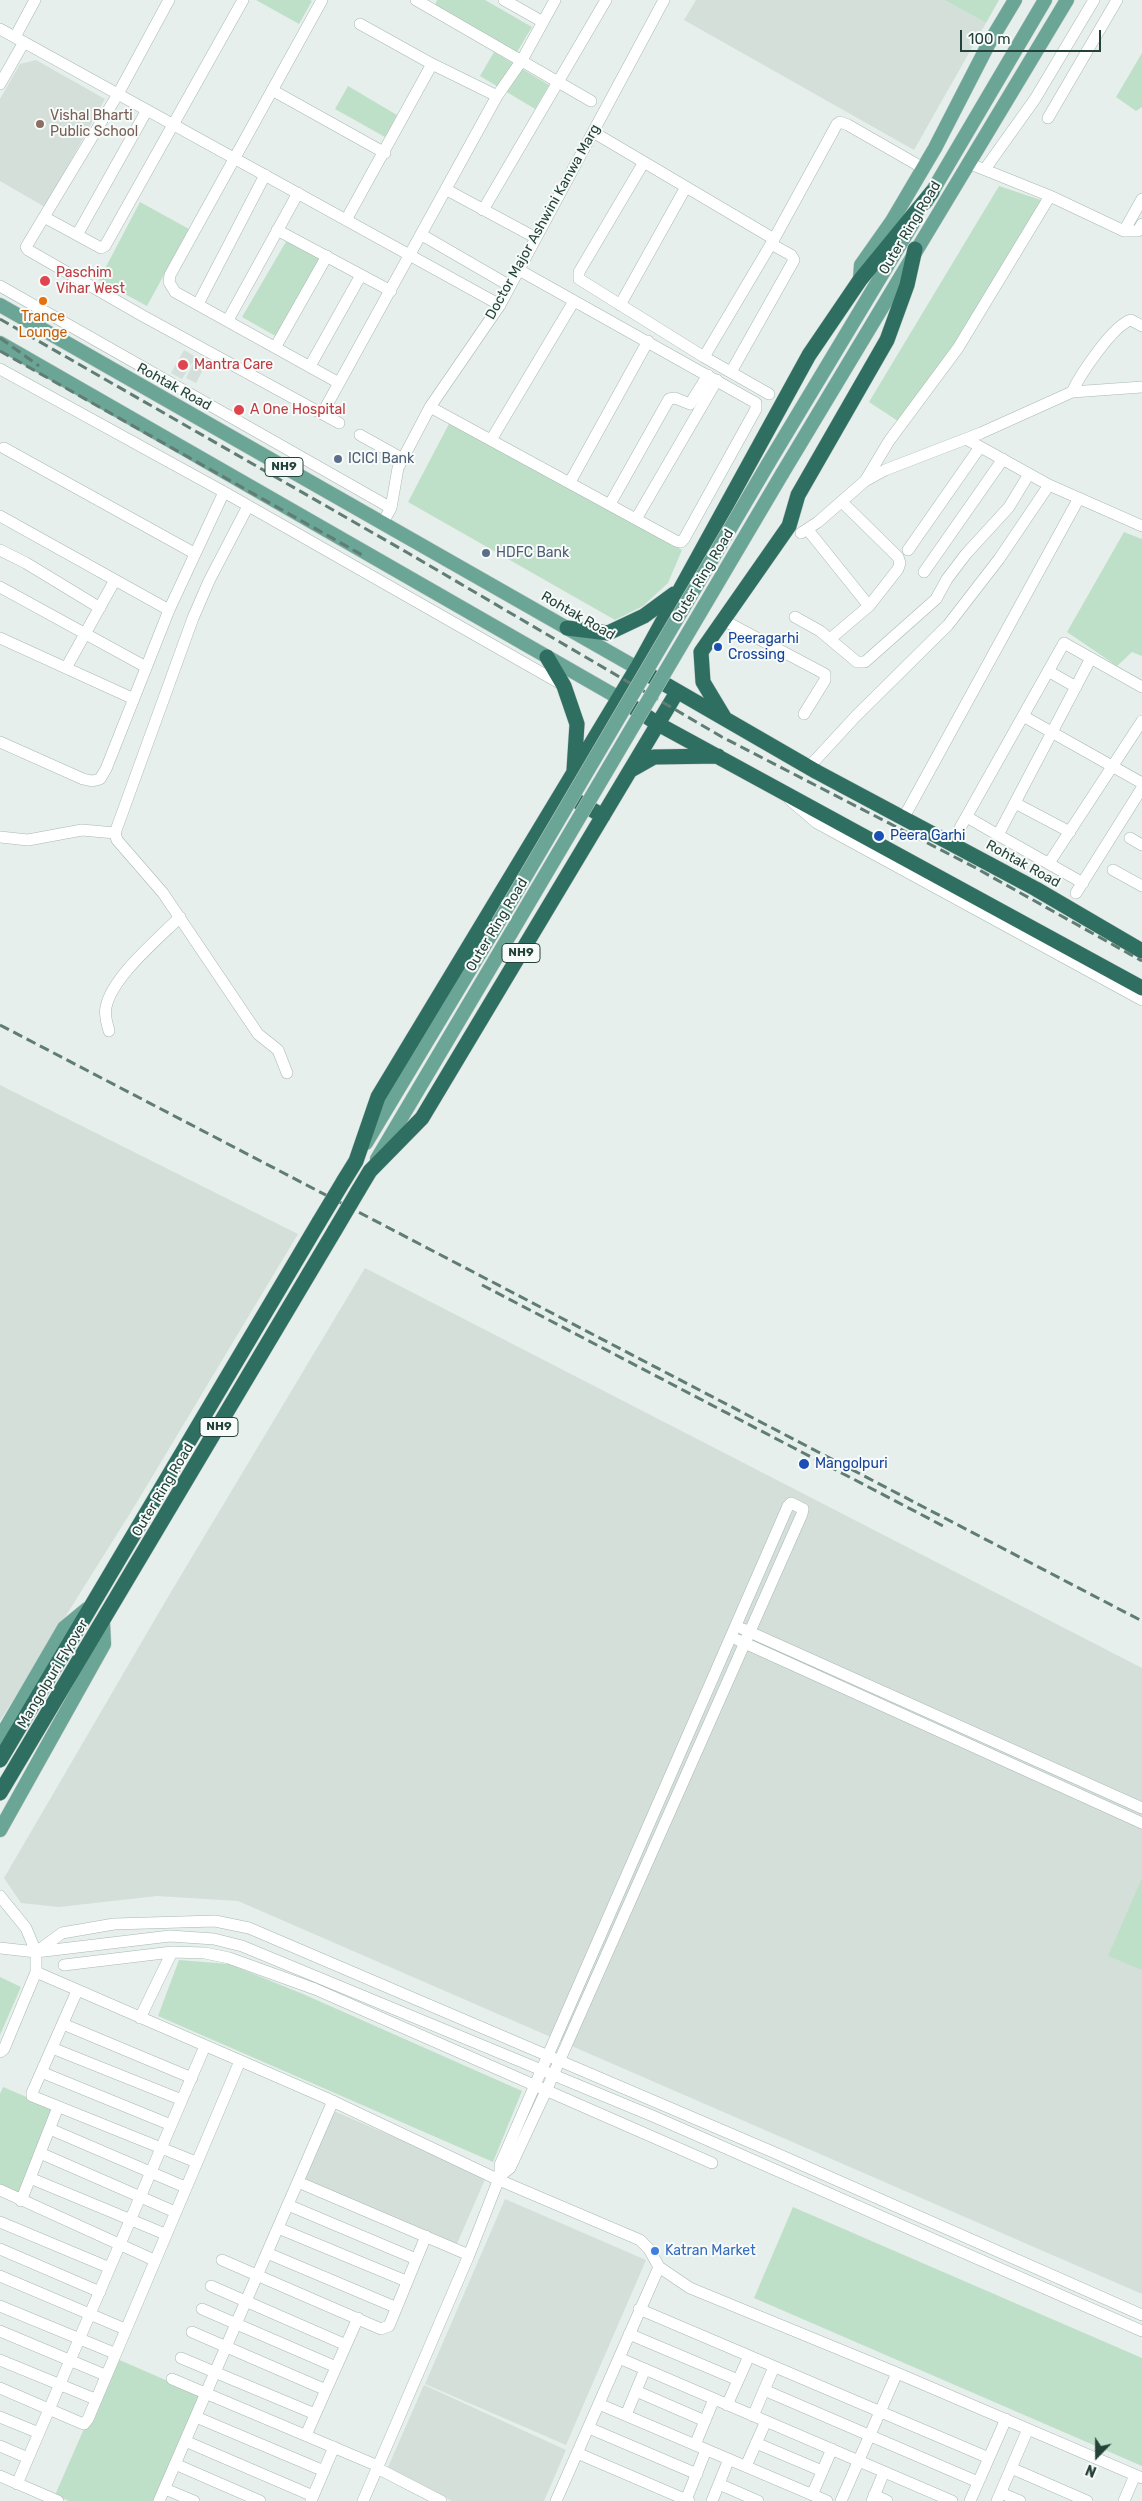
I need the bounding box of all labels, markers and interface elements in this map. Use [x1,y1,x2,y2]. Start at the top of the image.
scale bar [962,20,1103,52]
text: 100 m [968,30,1010,48]
place label: Vishal Bharti Public School [50,108,138,140]
marker: Vishal Bharti Public School [34,118,46,130]
street label: Doctor Major Ashwini Kanwa Marg [482,121,604,323]
street label: Outer Ring Road [876,178,944,278]
place label: Paschim Vihar West [56,265,125,298]
marker: Paschim Vihar West [38,274,52,288]
marker: Trance Lounge [37,295,49,307]
place label: Trance Lounge [19,309,67,342]
place label: Mantra Care [194,357,273,373]
marker: Mantra Care [176,358,190,372]
street label: Rohtak Road [134,360,214,414]
place label: A One Hospital [250,402,346,418]
marker: A One Hospital [232,403,246,417]
place label: ICICI Bank [348,451,414,467]
marker: ICICI Bank [332,453,344,465]
road number: NH9 [265,458,303,477]
street label: Outer Ring Road [669,526,737,626]
place label: HDFC Bank [496,545,569,561]
marker: HDFC Bank [480,547,492,559]
street label: Rohtak Road [538,588,618,644]
place label: Peeragarhi Crossing [728,631,799,664]
marker: Peeragarhi Crossing [712,641,724,653]
place label: Peera Garhi [890,828,965,844]
marker: Peera Garhi [872,829,886,843]
street label: Rohtak Road [983,837,1063,891]
street label: Outer Ring Road [463,875,531,975]
road number: NH9 [502,944,540,962]
road number: NH9 [200,1418,238,1436]
street label: Outer Ring Road [129,1440,197,1540]
place label: Mangolpuri [815,1456,888,1472]
marker: Mangolpuri [797,1457,811,1471]
street label: Mangolpuri Flyover [14,1617,92,1731]
place label: Katran Market [665,2243,756,2259]
marker: Katran Market [649,2245,661,2257]
north arrow [1072,2431,1122,2481]
text: N [1083,2461,1099,2480]

